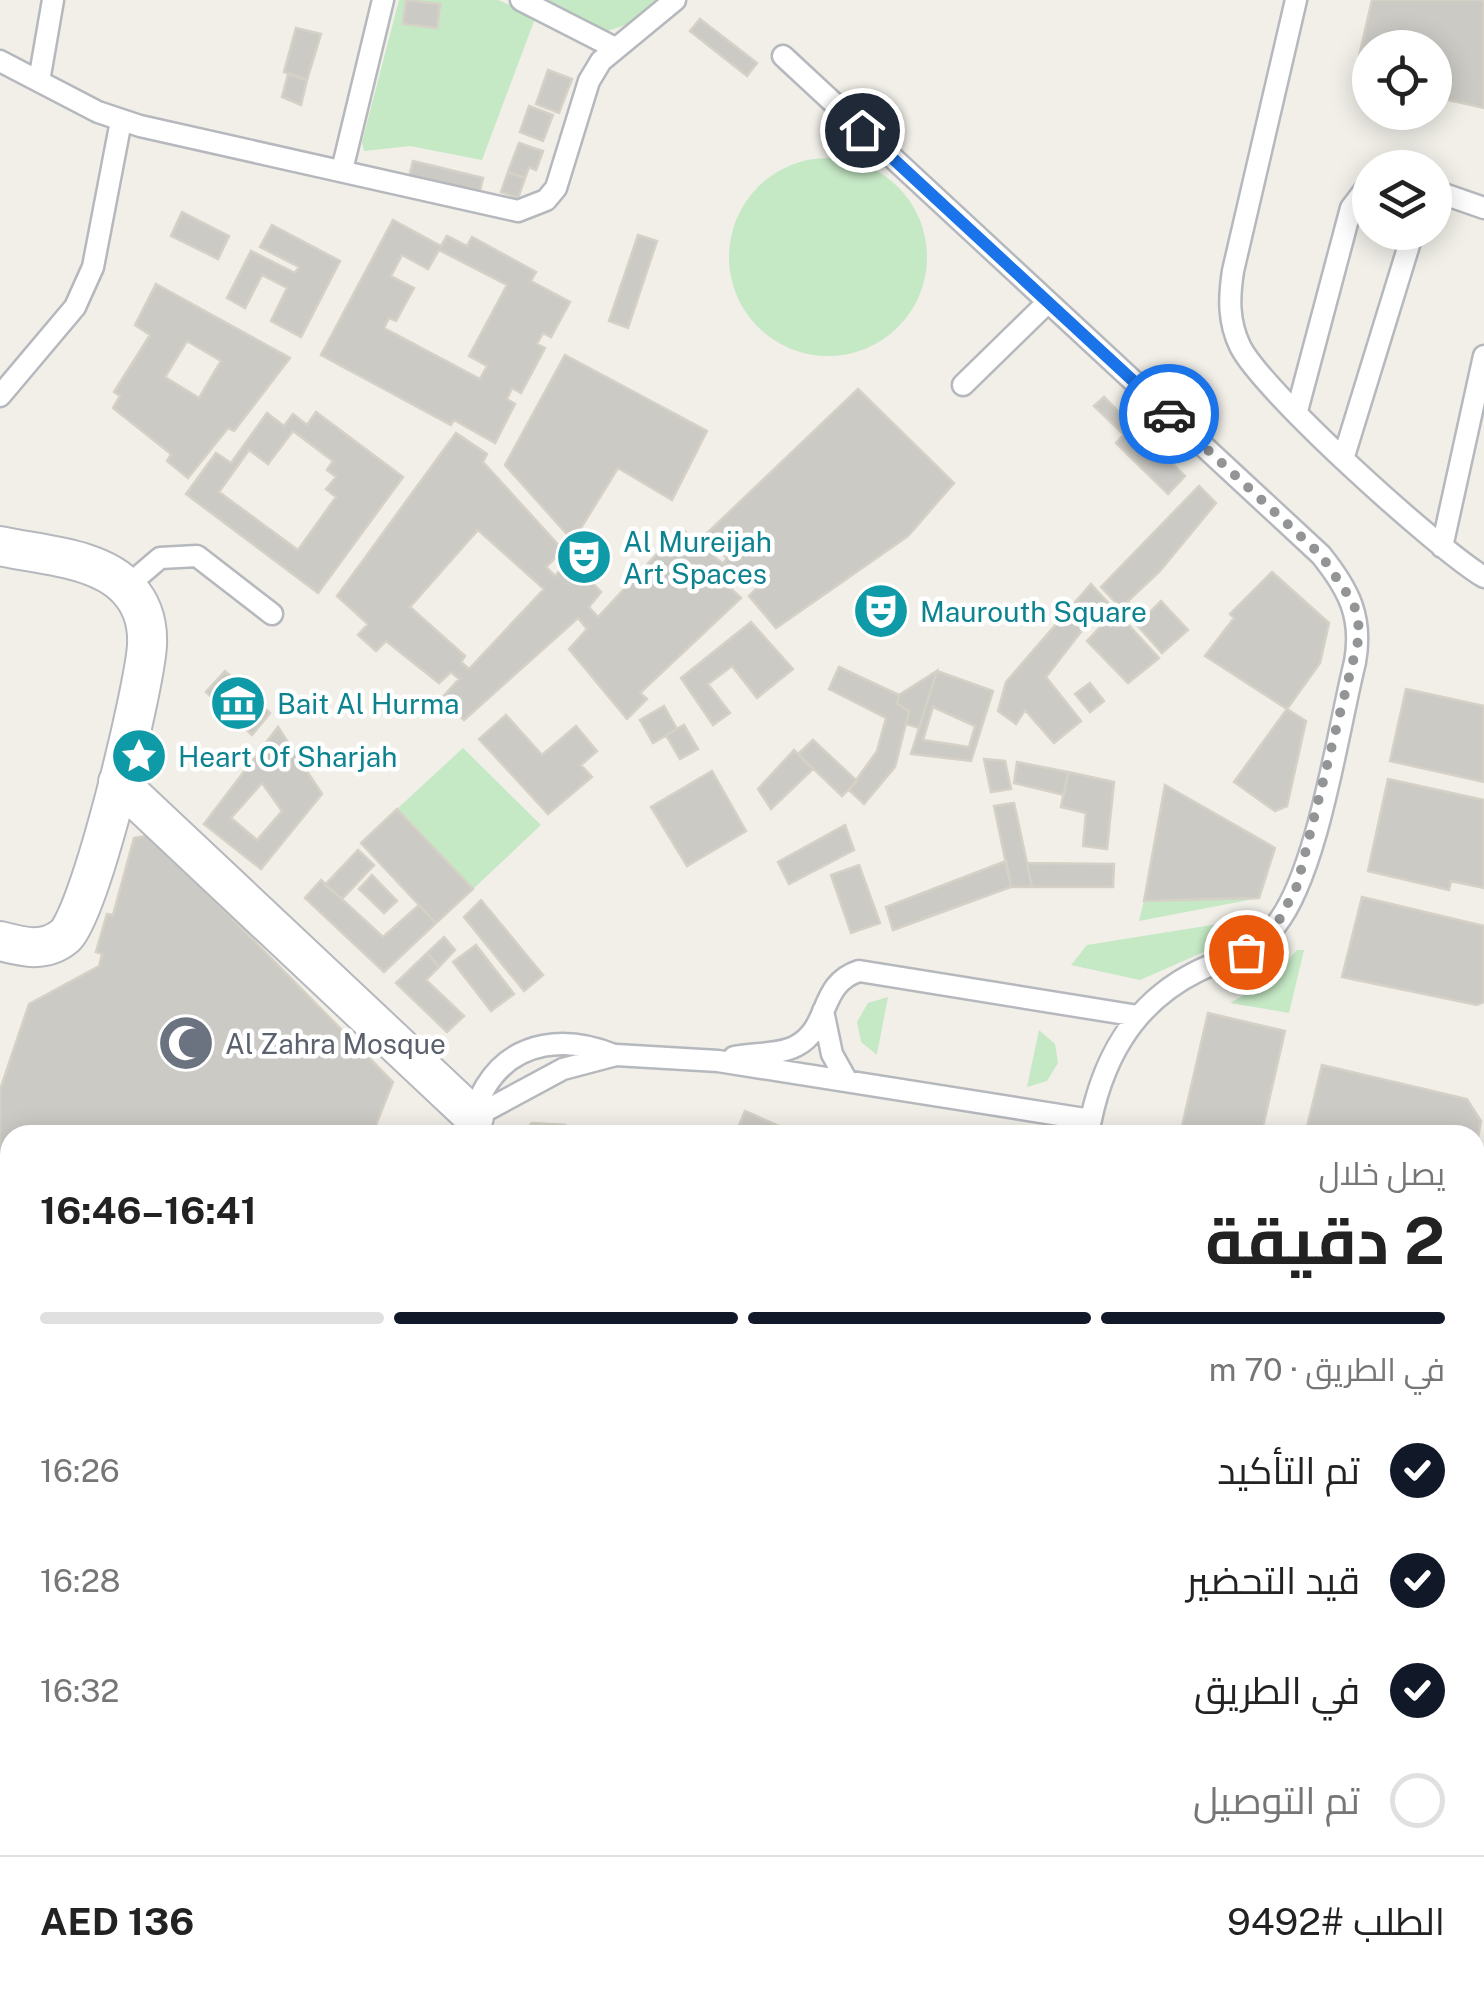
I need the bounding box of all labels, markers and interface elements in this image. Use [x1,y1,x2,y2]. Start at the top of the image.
map controls [1352,30,1452,250]
button: locate [1352,30,1452,130]
pin [820,88,905,173]
icon: home [835,103,890,158]
button: layers [1352,150,1452,250]
courier [1119,364,1219,464]
icon: car [1142,387,1197,442]
place label: Al Mureijah Art Spaces [623,525,772,590]
theatre icon: Al Mureijah Art Spaces [554,527,614,587]
theatre icon: Maurouth Square [851,581,911,641]
place label: Maurouth Square [920,595,1147,628]
museum icon: Bait Al Hurma [208,673,268,733]
place label: Bait Al Hurma [277,687,460,720]
place icon: Heart Of Sharjah [109,726,169,786]
place label: Heart Of Sharjah [178,740,397,773]
pin [1204,910,1289,995]
icon: bag [1219,925,1274,980]
mosque icon: Al Zahra Mosque [156,1013,216,1073]
place label: Al Zahra Mosque [225,1027,446,1060]
text: يصل خلال [1318,1155,1445,1192]
text: 16:41–16:46 [40,1188,257,1233]
text: 2 دقيقة [1205,1202,1445,1279]
text: في الطريق · 70 m [1209,1351,1445,1388]
icon: check [1390,1443,1445,1498]
text: تم التأكيد [1217,1448,1360,1493]
text: 16:26 [40,1452,120,1489]
icon: check [1390,1553,1445,1608]
text: قيد التحضير [1186,1558,1360,1603]
text: 16:28 [40,1562,121,1599]
icon: check [1390,1663,1445,1718]
text: في الطريق [1194,1668,1360,1713]
text: 16:32 [40,1672,119,1709]
text: تم التوصيل [1193,1778,1360,1823]
text: AED 136 [40,1899,194,1944]
text: الطلب #9492 [1227,1899,1445,1944]

